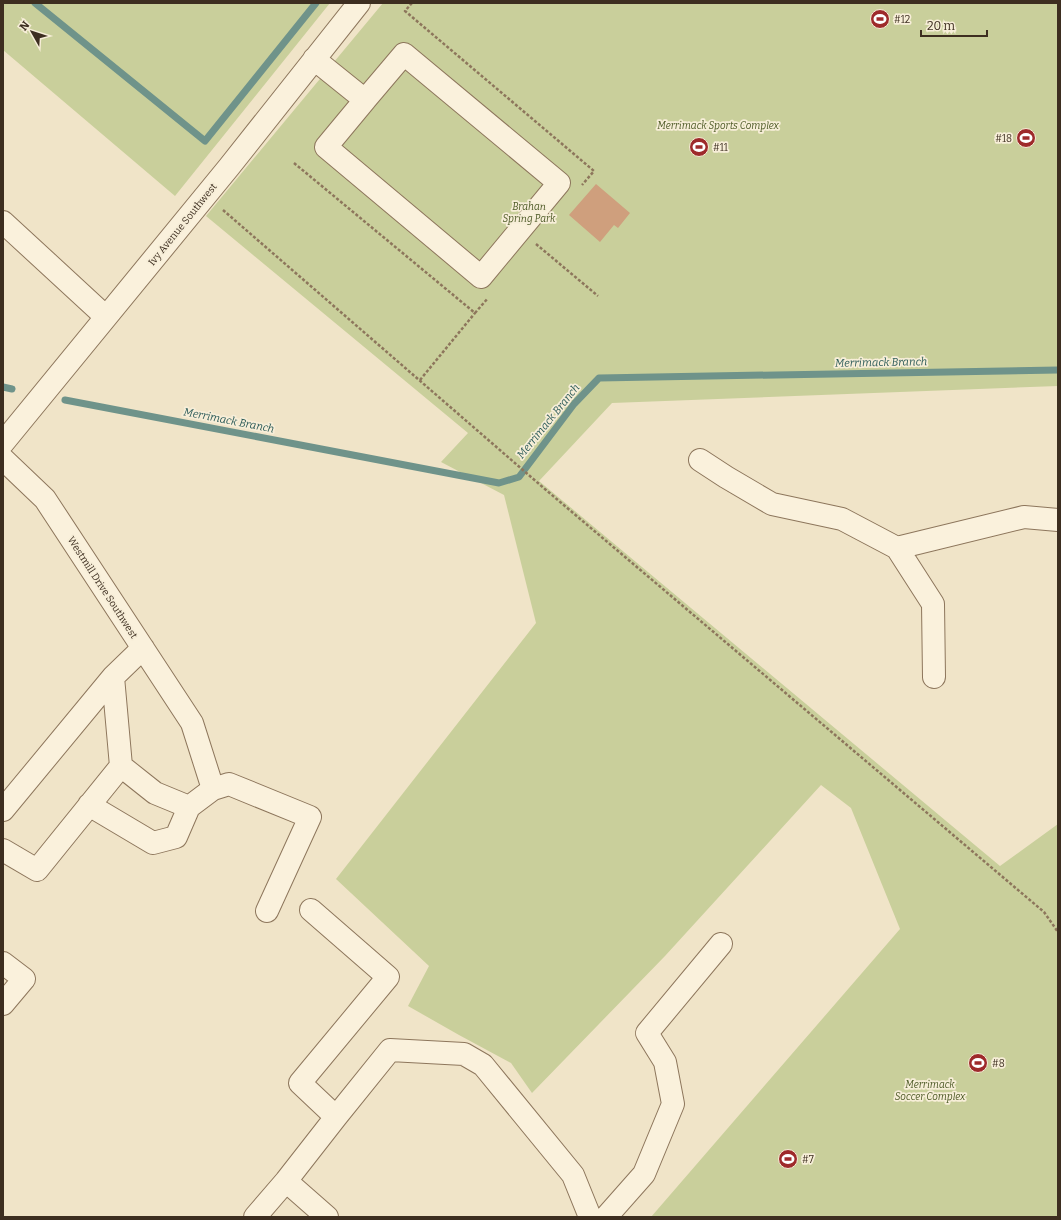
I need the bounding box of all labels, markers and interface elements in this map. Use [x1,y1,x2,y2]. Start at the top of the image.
sports icon: #12 [869,8,891,30]
north arrow [12,12,52,52]
scale bar [921,12,987,38]
place label: #12 [894,14,910,26]
text: N [17,18,33,33]
text: 20 m [927,19,956,33]
park label: Merrimack Sports Complex [657,120,779,132]
sports icon: #18 [1015,127,1037,149]
place label: #18 [995,133,1012,145]
sports icon: #11 [688,136,710,158]
place label: #11 [713,142,728,154]
street label: Ivy Avenue Southwest [146,181,220,268]
park label: Brahan Spring Park [503,201,556,225]
water label: Merrimack Branch [835,355,927,370]
water label: Merrimack Branch [514,381,582,461]
water label: Merrimack Branch [182,405,275,436]
street label: Westmill Drive Southwest [65,534,140,641]
sports icon: #8 [967,1052,989,1074]
place label: #8 [992,1058,1005,1070]
park label: Merrimack Soccer Complex [895,1079,966,1103]
sports icon: #7 [777,1148,799,1170]
place label: #7 [802,1154,814,1166]

